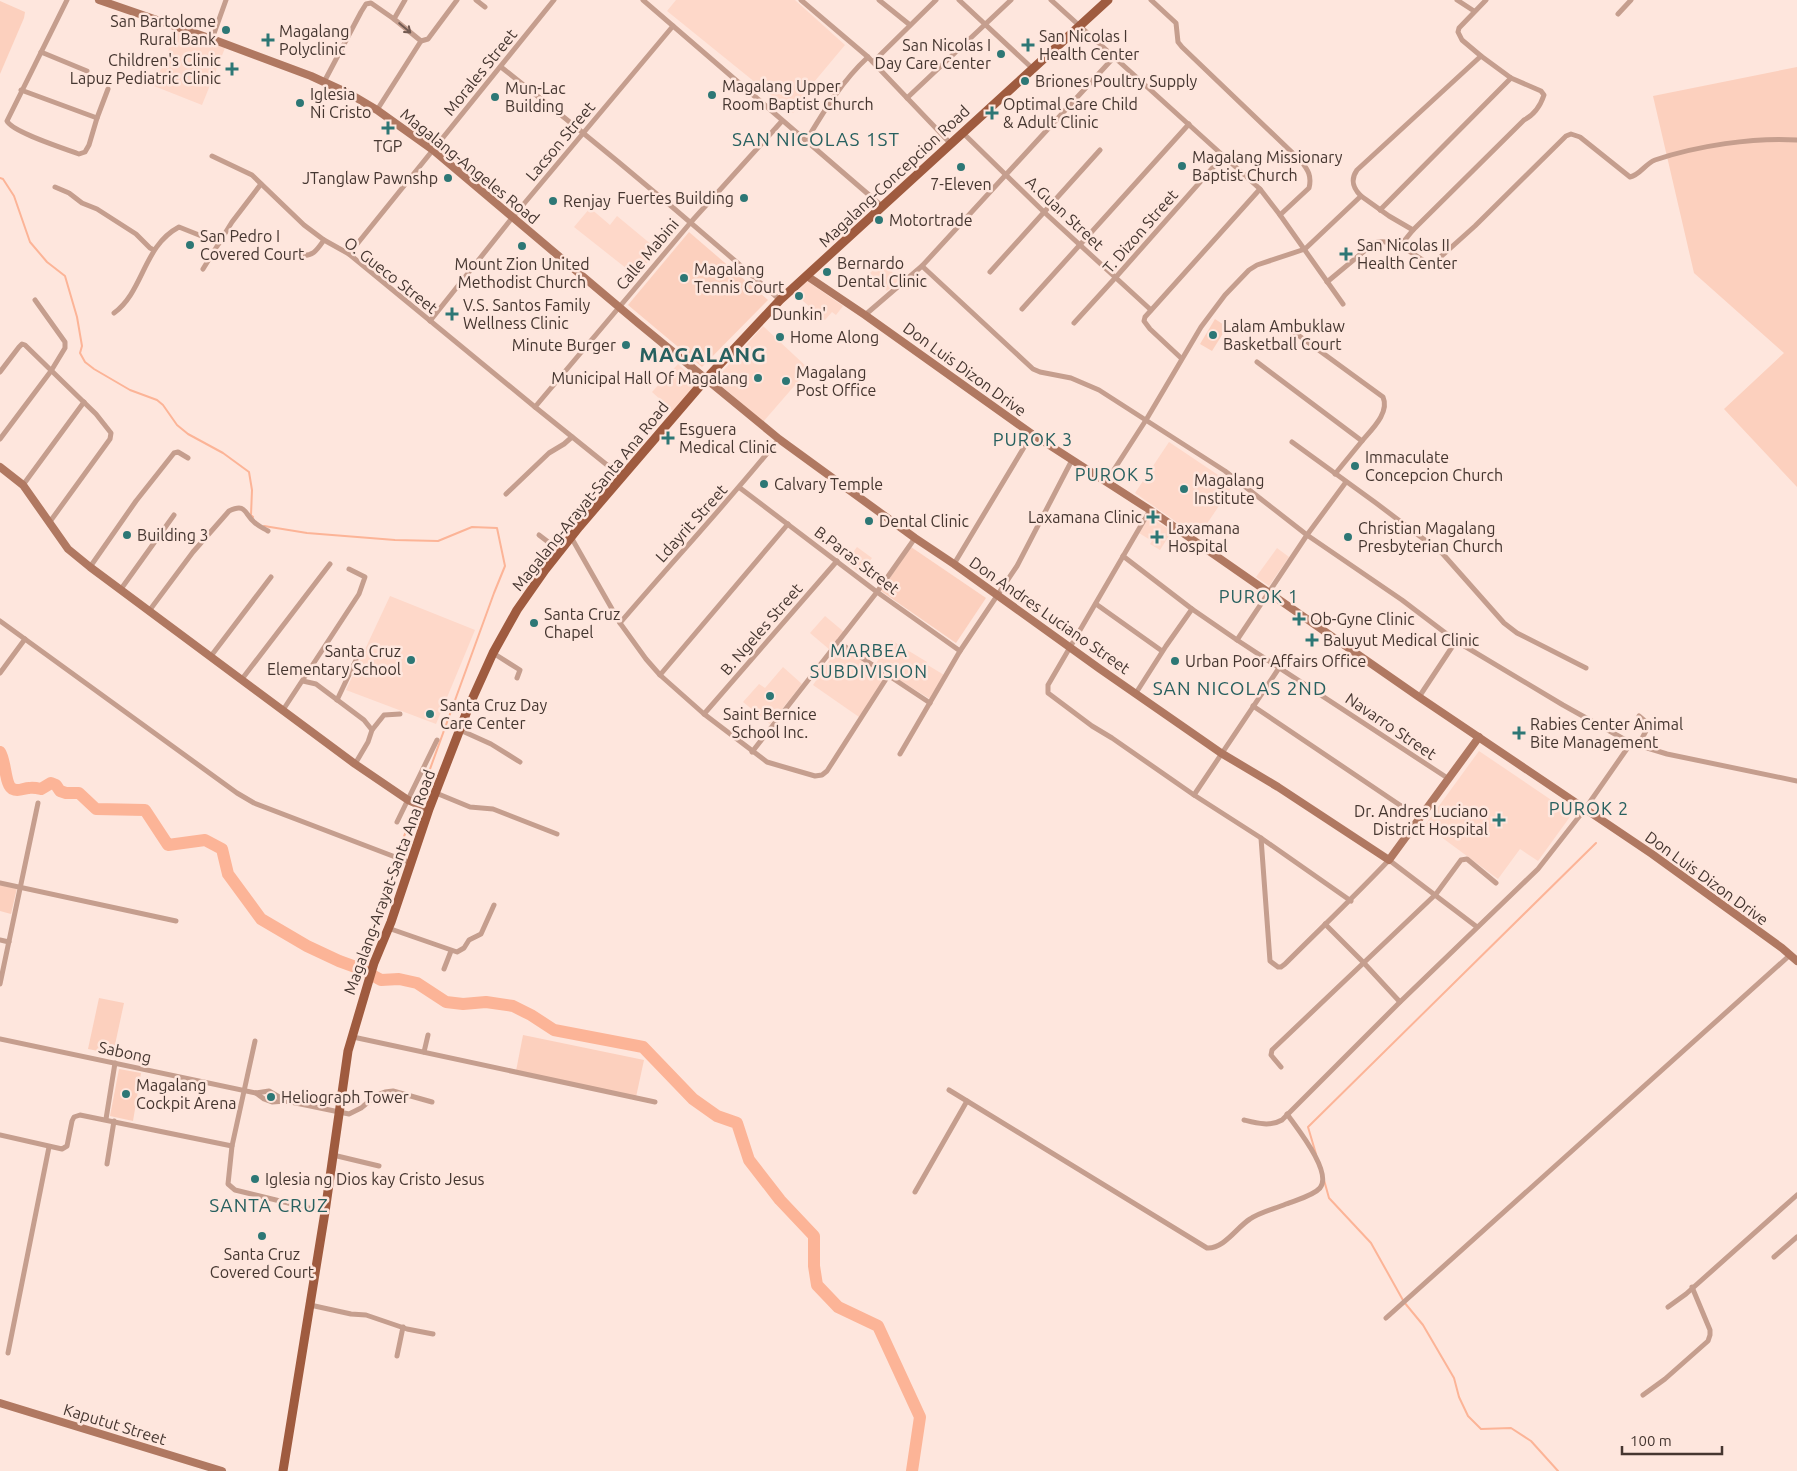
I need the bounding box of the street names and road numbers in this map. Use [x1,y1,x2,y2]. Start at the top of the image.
street label: Morales Street [440,25,521,119]
street label: Lacson Street [522,97,599,184]
street label: Magalang-Concepcion Road [815,101,973,251]
street label: Magalang-Angeles Road [397,105,543,227]
street label: A.Guan Street [1022,172,1108,254]
street label: T. Dizon Street [1099,185,1182,276]
street label: Calle Mabini [612,215,682,293]
street label: O. Gueco Street [341,233,442,317]
street label: Don Luis Dizon Drive [900,318,1030,420]
street label: Magalang-Arayat-Santa Ana Road [508,398,672,594]
street label: Ldayrit Street [652,480,731,565]
street label: B.Paras Street [811,522,903,598]
street label: Don Andres Luciano Street [966,553,1134,678]
street label: B. Ngeles Street [716,579,806,679]
street label: Navarro Street [1342,689,1440,763]
street label: Magalang-Arayat-Santa Ana Road [340,767,438,997]
street label: Don Luis Dizon Drive [1642,827,1772,929]
street label: Sabong [97,1038,153,1066]
street label: Kaputut Street [61,1400,169,1448]

